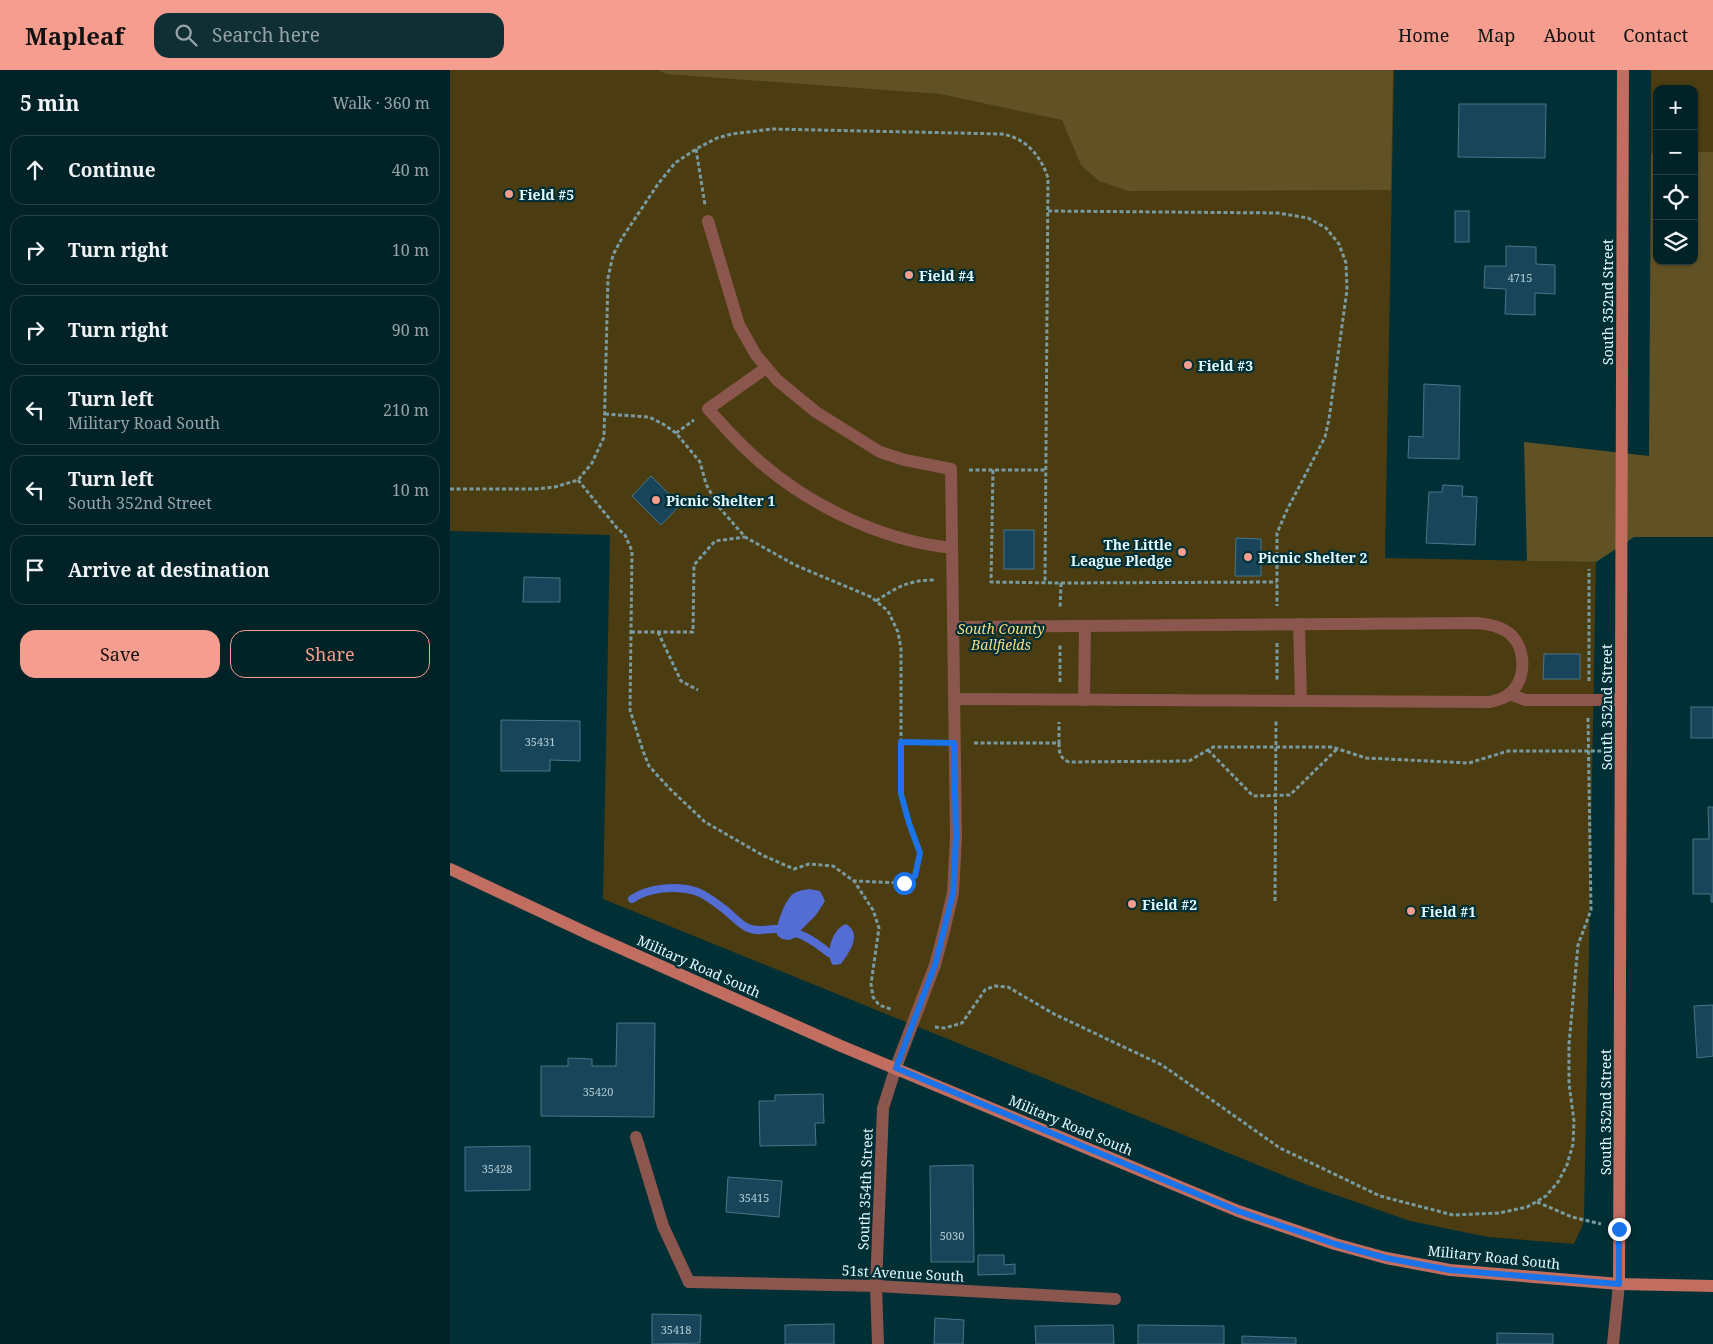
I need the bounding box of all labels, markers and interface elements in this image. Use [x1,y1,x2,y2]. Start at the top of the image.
search box [154,13,504,58]
text: Mapleaf [25,19,124,52]
icon: search [172,21,200,49]
text: Search here [212,22,320,48]
text: Home [1398,23,1449,47]
text: Map [1477,23,1515,47]
text: About [1543,23,1595,47]
text: Contact [1623,23,1688,47]
map controls [1653,85,1698,265]
button: + [1653,85,1698,130]
text: 5 min [20,89,79,117]
text: Walk · 360 m [333,92,430,114]
button: − [1653,130,1698,175]
icon: ahead [21,156,49,184]
text: Continue [68,157,156,183]
text: 40 m [392,159,429,181]
button: locate [1653,175,1698,220]
place label: Field #5 [519,185,574,204]
marker: Field #5 [503,188,515,200]
button: layers [1653,220,1698,265]
icon: right [21,236,49,264]
text: Turn right [68,237,168,263]
text: 10 m [392,239,429,261]
street label: South 352nd Street [1598,239,1617,365]
place label: Field #4 [919,266,974,285]
marker: Field #4 [903,269,915,281]
house number: 4715 [1508,270,1532,285]
icon: right [21,316,49,344]
text: Turn right [68,317,168,343]
text: 90 m [392,319,429,341]
place label: Field #3 [1198,356,1253,375]
marker: Field #3 [1182,359,1194,371]
text: Turn left [68,386,154,412]
icon: left [21,396,49,424]
text: 210 m [383,399,429,421]
text: Military Road South [68,412,220,434]
text: Turn left [68,466,154,492]
icon: left [21,476,49,504]
text: 10 m [392,479,429,501]
place label: Picnic Shelter 1 [666,491,776,510]
text: South 352nd Street [68,492,212,514]
marker: Picnic Shelter 1 [650,494,662,506]
place label: The Little League Pledge [1071,535,1172,570]
marker: The Little League Pledge [1176,546,1188,558]
place label: Picnic Shelter 2 [1258,548,1368,567]
marker: Picnic Shelter 2 [1242,551,1254,563]
icon: arrive [21,556,49,584]
text: Arrive at destination [68,557,270,583]
park label: South County Ballfields [957,619,1045,654]
button: Save [20,630,220,678]
button: Share [230,630,430,678]
street label: South 352nd Street [1597,644,1616,770]
house number: 35431 [525,734,555,749]
route start [893,872,916,895]
place label: Field #2 [1142,895,1197,914]
marker: Field #2 [1126,898,1138,910]
place label: Field #1 [1421,902,1476,921]
marker: Field #1 [1405,905,1417,917]
street label: Military Road South [634,930,764,1002]
street label: South 352nd Street [1596,1049,1615,1175]
house number: 35420 [583,1084,613,1099]
street label: Military Road South [1006,1090,1136,1160]
street label: South 354th Street [853,1128,877,1250]
house number: 35428 [482,1161,512,1176]
house number: 35415 [739,1190,769,1205]
route end [1608,1218,1631,1241]
house number: 5030 [940,1228,964,1243]
street label: Military Road South [1427,1241,1561,1273]
street label: 51st Avenue South [841,1260,965,1286]
house number: 35418 [661,1322,691,1337]

